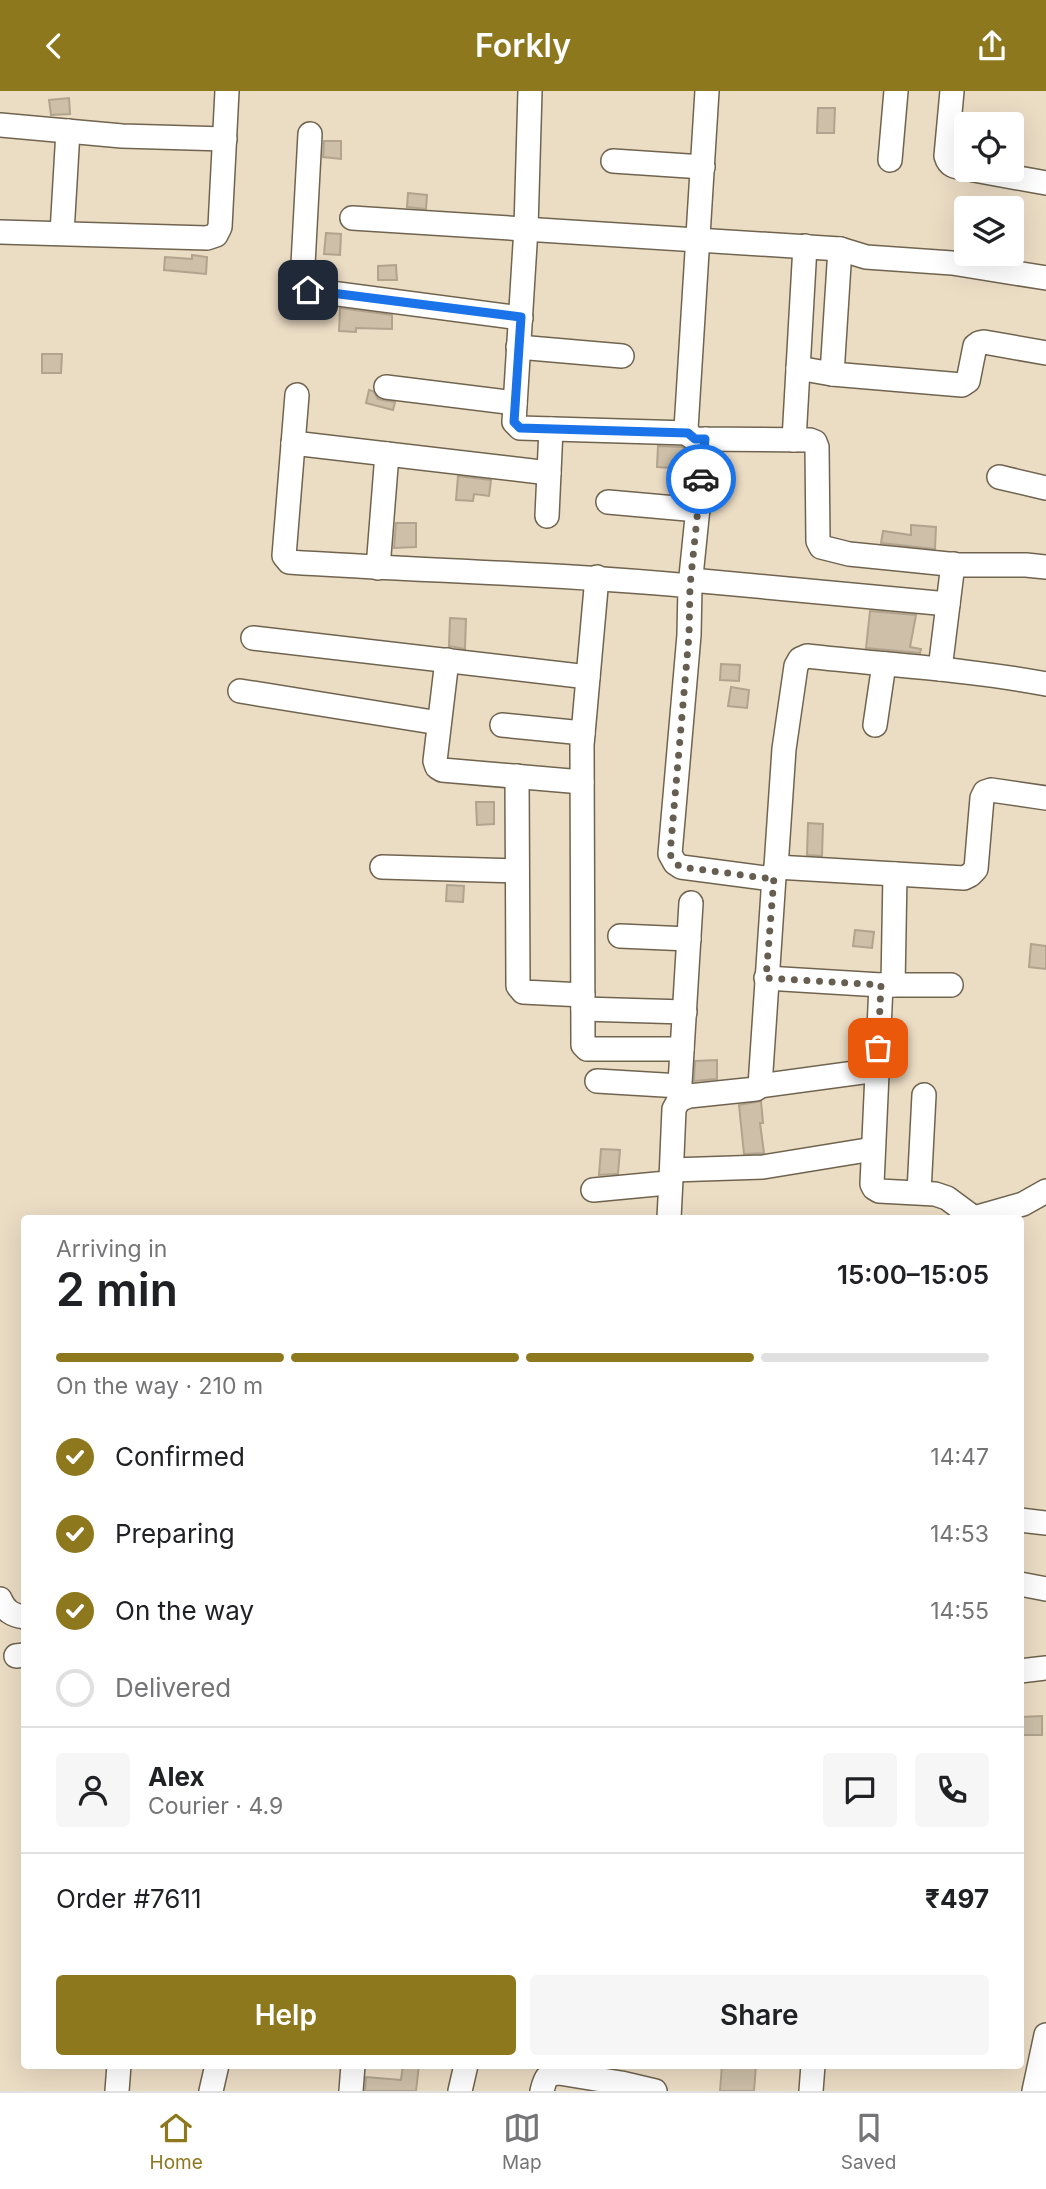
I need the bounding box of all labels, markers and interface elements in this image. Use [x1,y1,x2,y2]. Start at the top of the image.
text: Forkly [475,26,571,65]
icon: back [35,27,73,65]
icon: share [973,27,1011,65]
map controls [954,112,1024,266]
button: locate [954,112,1024,182]
button: layers [954,196,1024,266]
pin [278,260,338,320]
icon: home [289,271,327,309]
courier [666,444,736,514]
icon: car [682,460,720,498]
pin [848,1018,908,1078]
icon: bag [859,1029,897,1067]
text: Arriving in [56,1235,167,1263]
text: 15:00–15:05 [837,1259,989,1290]
text: 2 min [56,1261,178,1317]
text: On the way · 210 m [56,1372,263,1400]
icon: check [56,1438,94,1476]
text: Confirmed [115,1441,245,1472]
text: 14:47 [930,1443,989,1471]
icon: check [56,1515,94,1553]
text: Preparing [115,1518,235,1549]
text: 14:53 [930,1520,989,1548]
icon: check [56,1592,94,1630]
text: On the way [115,1595,254,1626]
text: 14:55 [930,1597,989,1625]
text: Delivered [115,1672,231,1703]
button: person [56,1753,130,1827]
button: chat [823,1753,897,1827]
button: phone [915,1753,989,1827]
text: Alex [148,1761,205,1792]
text: Courier · 4.9 [148,1792,283,1820]
text: Order #7611 [56,1883,201,1914]
text: ₹497 [925,1883,989,1914]
button: Help [56,1975,516,2055]
button: Share [530,1975,989,2055]
tab: Home [150,2109,203,2174]
tab: Map [502,2109,542,2174]
tab: Saved [841,2109,896,2174]

